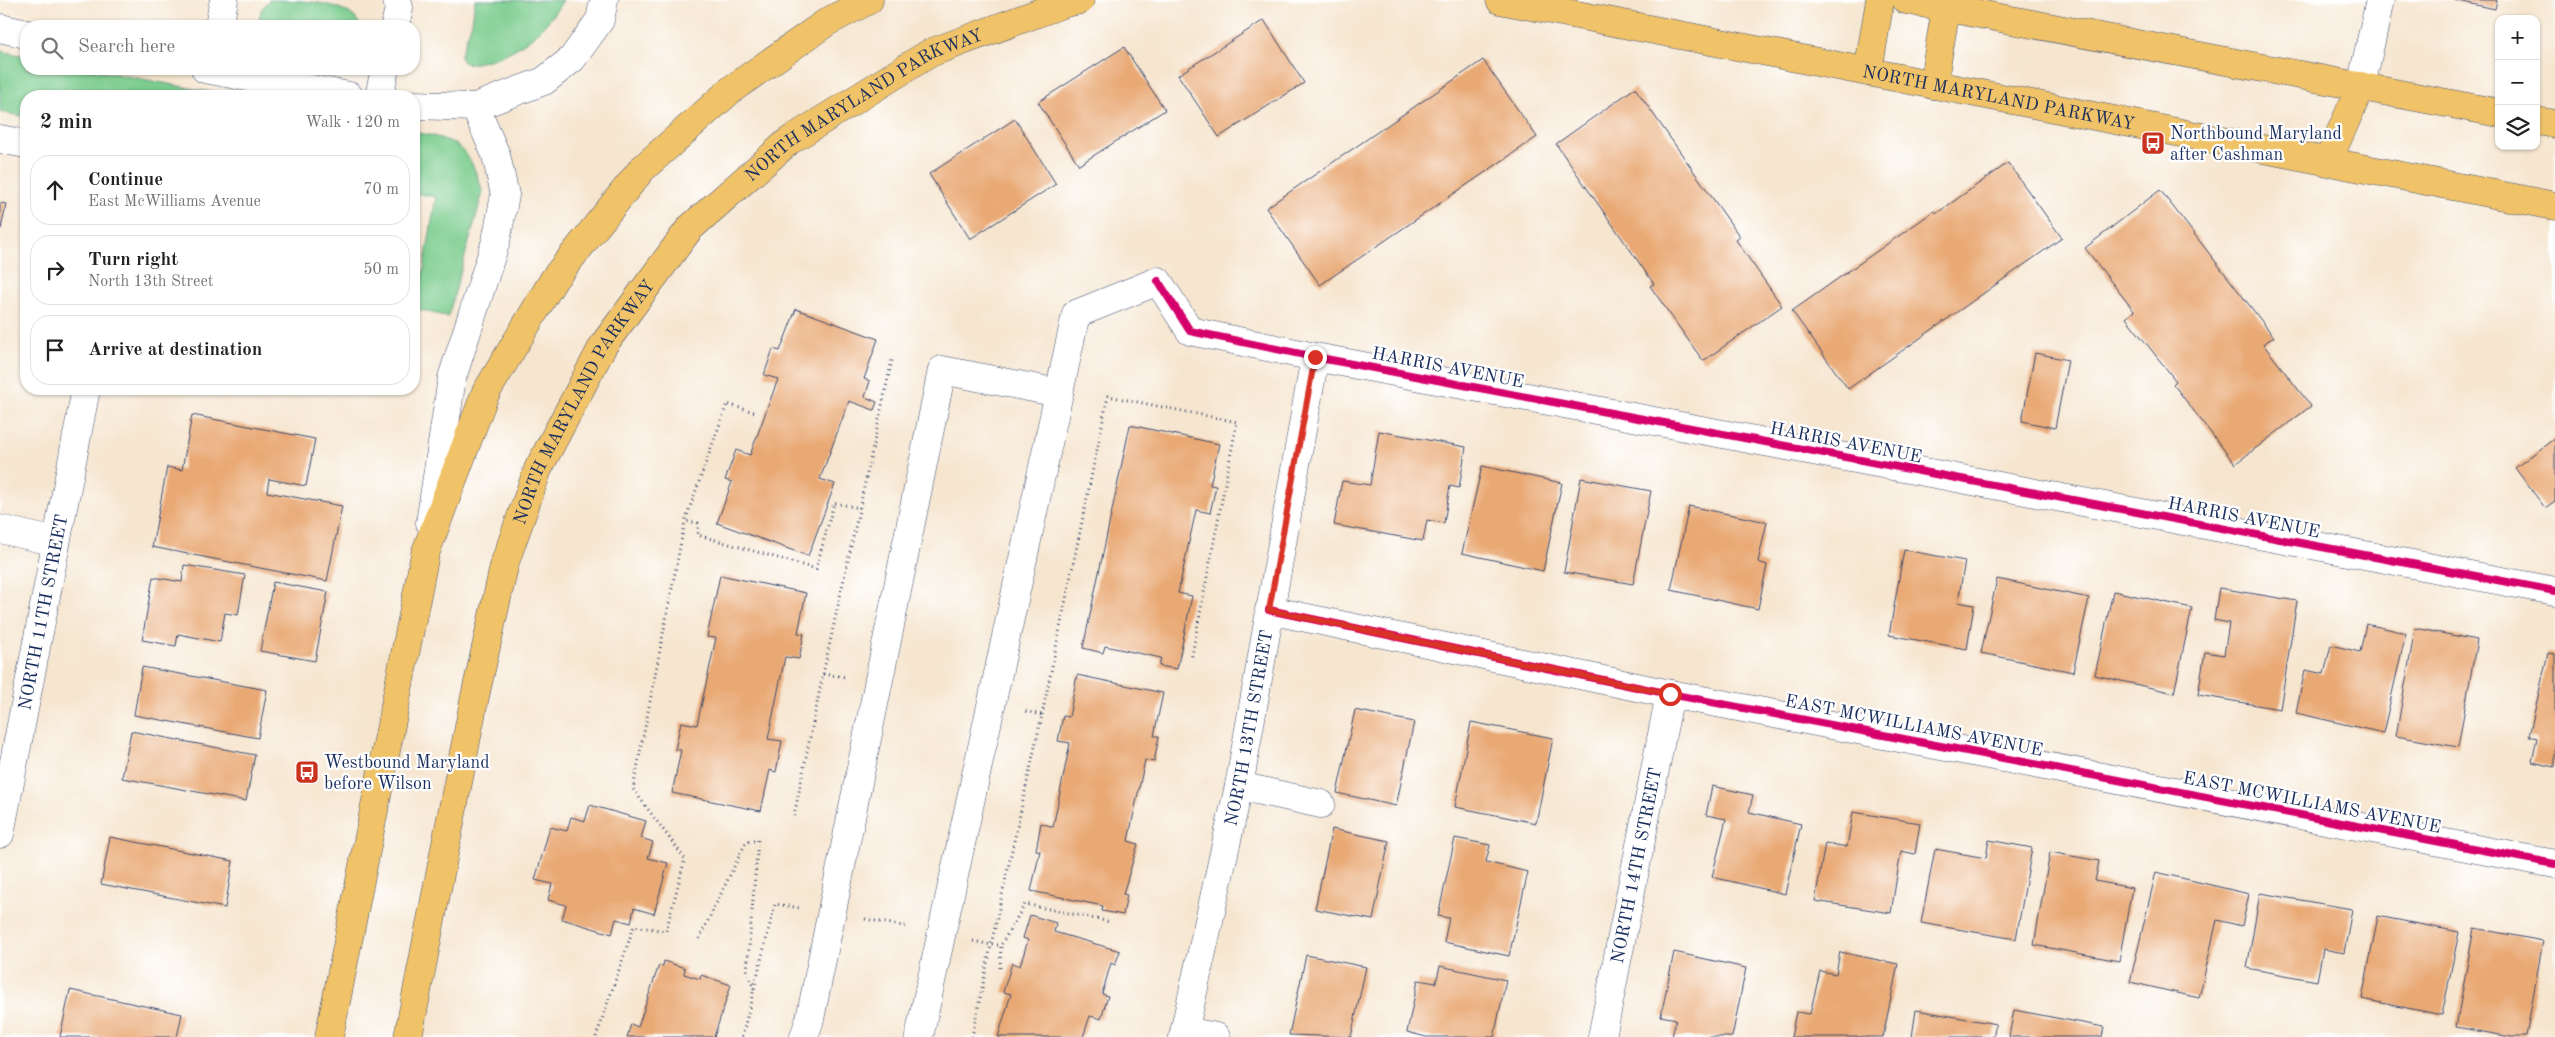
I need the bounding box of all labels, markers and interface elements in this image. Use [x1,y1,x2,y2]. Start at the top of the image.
map controls [2495,15,2540,150]
button: + [2495,15,2540,60]
search box [20,20,420,75]
street label: NORTH MARYLAND PARKWAY [742,26,985,185]
icon: search [38,34,66,62]
text: Search here [78,38,175,57]
button: − [2495,60,2540,105]
street label: NORTH MARYLAND PARKWAY [1861,63,2136,134]
button: layers [2495,105,2540,150]
text: 2 min [40,112,93,133]
text: Walk · 120 m [305,115,400,131]
place label: Northbound Maryland after Cashman [2170,125,2342,164]
bus stop icon: Northbound Maryland after Cashman [2140,130,2166,156]
text: Continue [88,171,163,190]
icon: ahead [41,176,69,204]
text: 70 m [363,182,399,198]
text: East McWilliams Avenue [88,194,261,210]
text: Turn right [88,251,178,270]
icon: right [41,256,69,284]
text: 50 m [363,262,399,278]
text: North 13th Street [88,274,213,290]
street label: NORTH MARYLAND PARKWAY [511,277,658,527]
icon: arrive [41,336,69,364]
text: Arrive at destination [88,341,262,360]
street label: HARRIS AVENUE [1370,344,1525,392]
route end [1304,346,1327,369]
street label: HARRIS AVENUE [1768,419,1923,467]
street label: HARRIS AVENUE [2166,494,2321,542]
street label: NORTH 11TH STREET [16,513,72,712]
street label: NORTH 13TH STREET [1222,629,1276,828]
route start [1659,683,1682,706]
street label: EAST MCWILLIAMS AVENUE [1783,692,2044,760]
place label: Westbound Maryland before Wilson [324,754,490,793]
bus stop icon: Westbound Maryland before Wilson [294,759,320,785]
street label: NORTH 14TH STREET [1609,766,1665,965]
street label: EAST MCWILLIAMS AVENUE [2181,769,2442,837]

